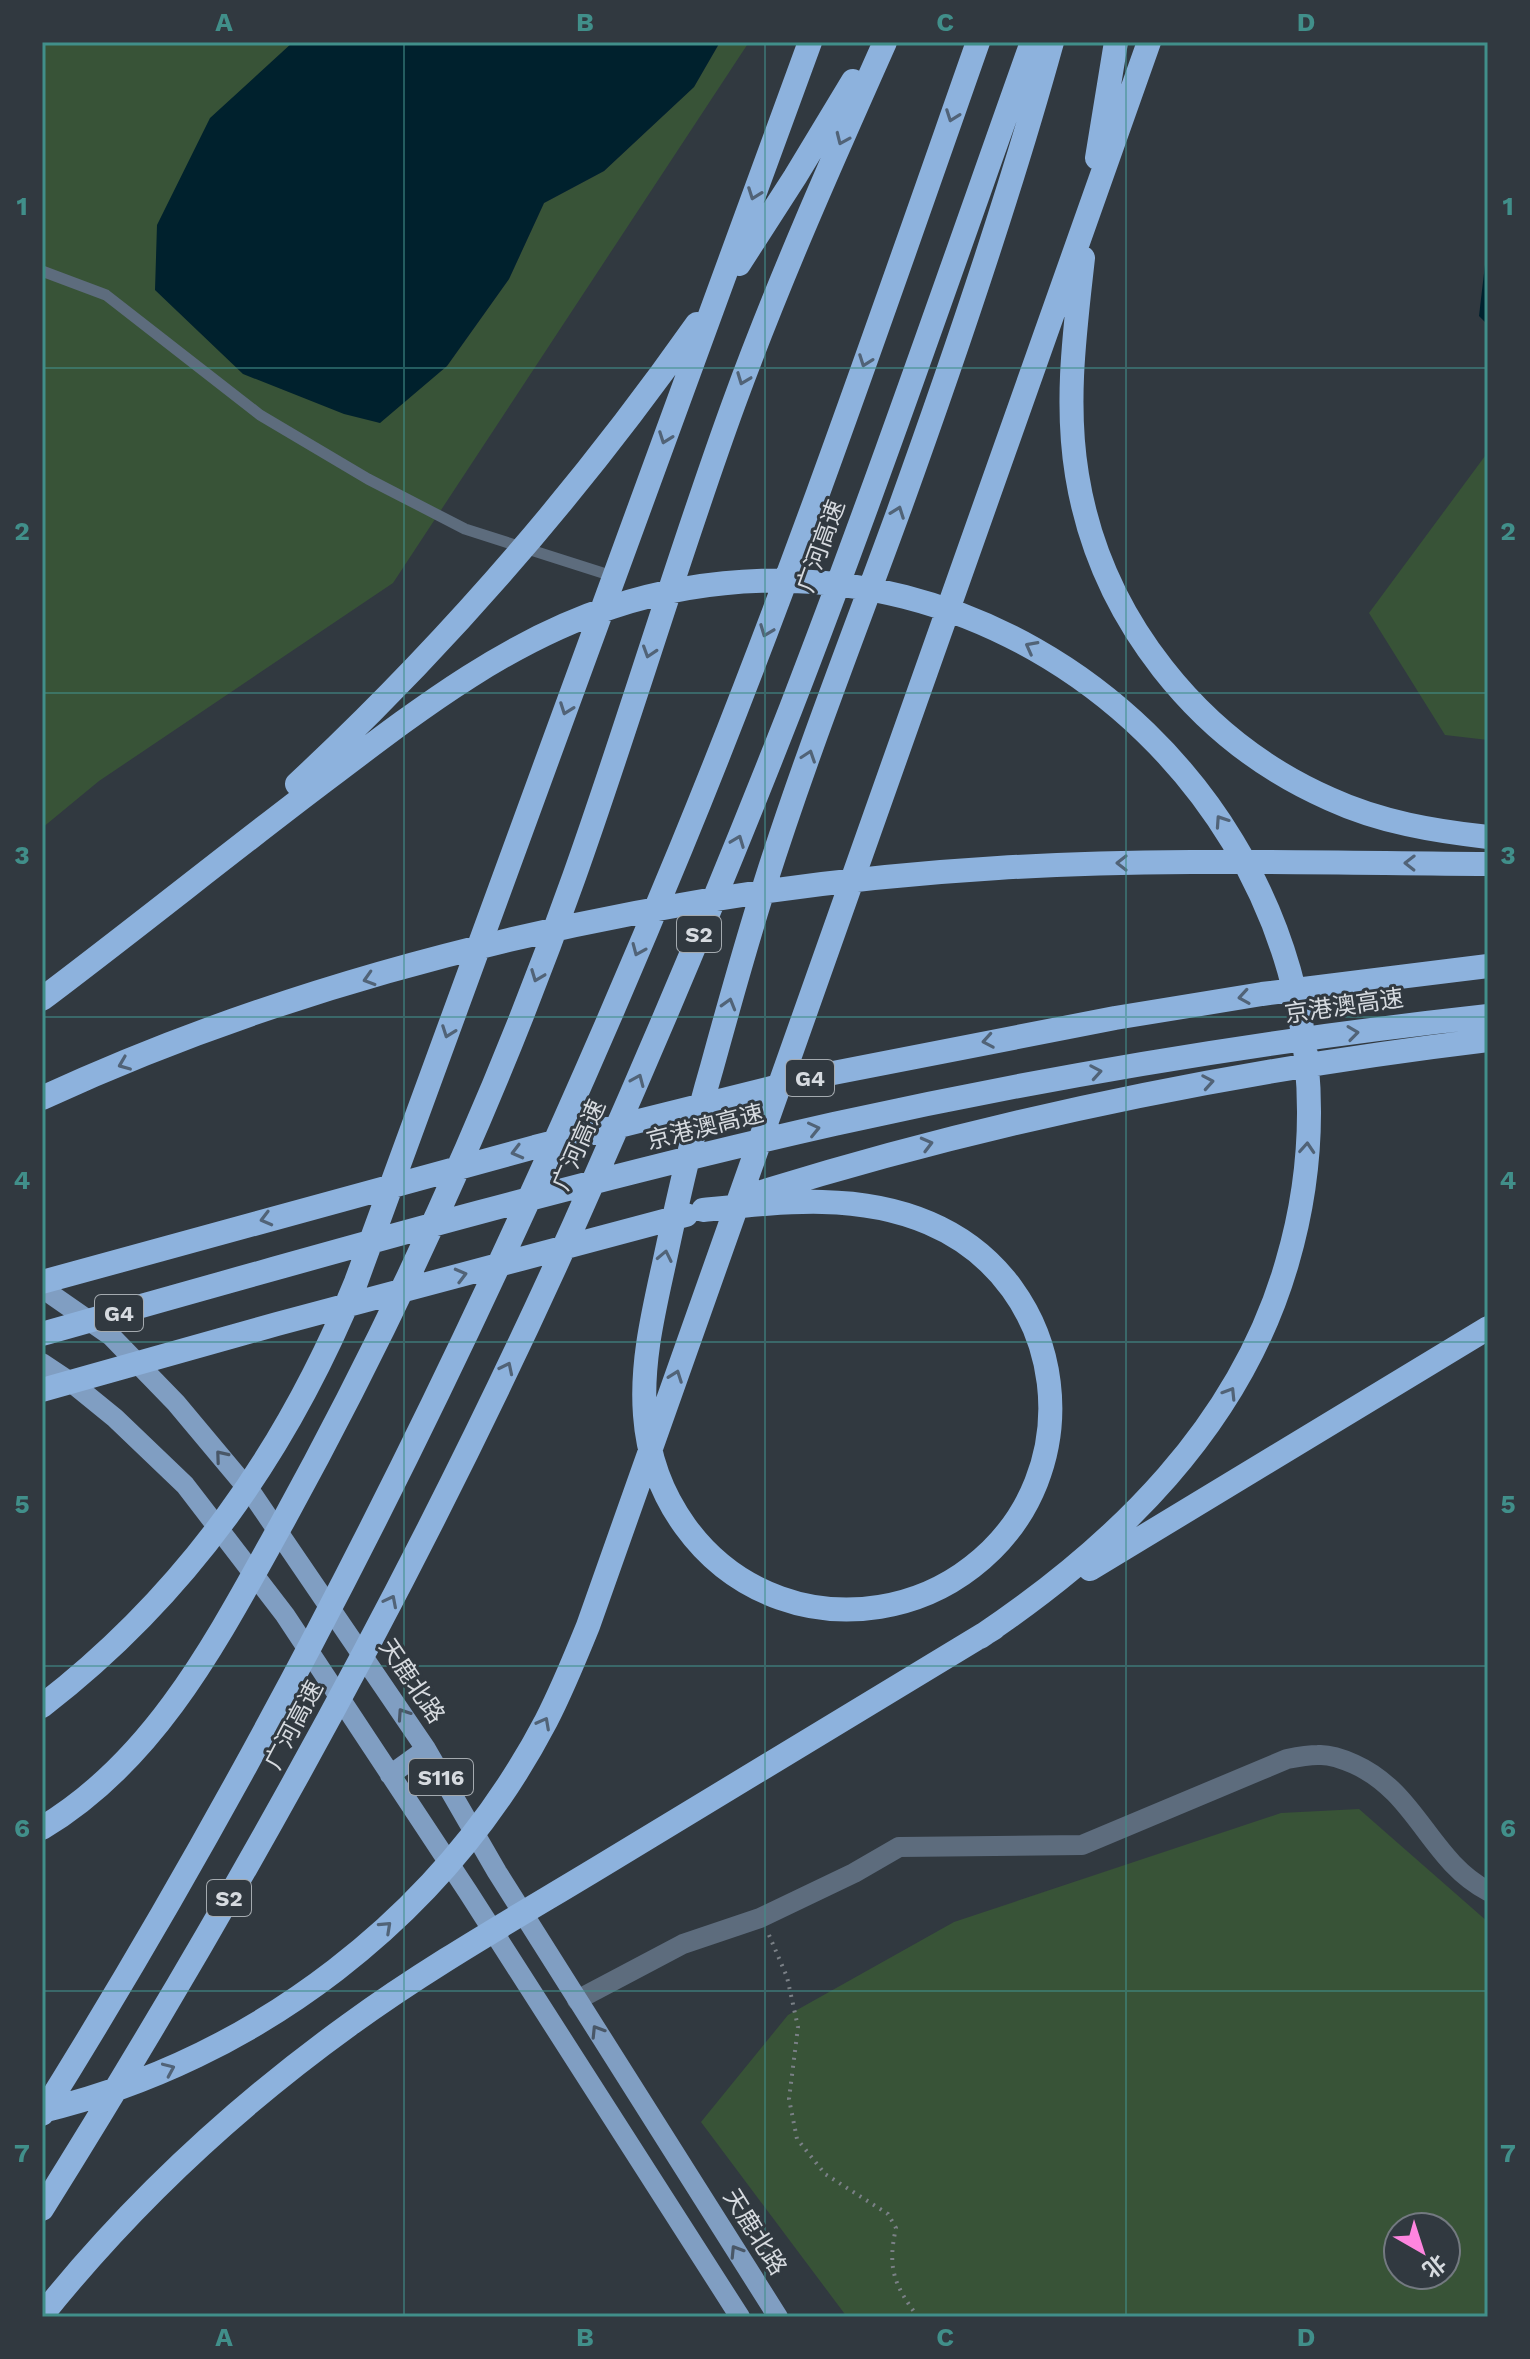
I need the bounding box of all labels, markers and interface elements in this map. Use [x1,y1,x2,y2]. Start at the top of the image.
text: A [215,7,233,37]
text: B [576,7,594,37]
text: C [936,7,954,37]
text: D [1297,7,1315,37]
one-way arrow [946,108,962,122]
one-way arrow [835,130,851,145]
one-way arrow [747,186,764,200]
text: 1 [16,191,28,221]
text: 1 [1502,191,1514,221]
one-way arrow [859,353,875,367]
one-way arrow [736,371,753,385]
one-way arrow [658,430,675,444]
street label: 广河高速 [791,496,851,596]
one-way arrow [888,506,905,520]
text: 2 [14,516,30,546]
text: 2 [1500,516,1516,546]
one-way arrow [759,623,775,637]
one-way arrow [1025,641,1040,656]
one-way arrow [643,644,659,658]
one-way arrow [559,701,576,715]
one-way arrow [799,750,815,764]
one-way arrow [1215,815,1230,830]
one-way arrow [728,835,745,849]
text: 3 [14,840,30,870]
text: 3 [1500,840,1516,870]
one-way arrow [1115,854,1128,872]
one-way arrow [1403,854,1416,872]
road number: S2 [677,916,721,952]
one-way arrow [632,942,648,956]
one-way arrow [363,969,377,985]
one-way arrow [530,969,547,983]
street label: 京港澳高速 [1283,984,1405,1028]
one-way arrow [1237,988,1251,1005]
one-way arrow [720,998,736,1011]
one-way arrow [441,1024,457,1038]
one-way arrow [1347,1024,1360,1041]
one-way arrow [981,1032,995,1049]
one-way arrow [118,1054,132,1070]
road number: G4 [786,1060,834,1096]
one-way arrow [1089,1065,1103,1082]
one-way arrow [628,1074,644,1088]
one-way arrow [1201,1075,1215,1092]
street label: 广河高速 [547,1095,611,1195]
street label: 京港澳高速 [643,1099,767,1155]
one-way arrow [806,1121,820,1138]
one-way arrow [919,1137,933,1154]
one-way arrow [1298,1141,1315,1154]
one-way arrow [510,1142,524,1159]
text: 4 [14,1165,31,1195]
text: 4 [1500,1165,1517,1195]
one-way arrow [259,1210,273,1227]
one-way arrow [656,1249,673,1263]
one-way arrow [453,1267,467,1284]
road number: G4 [95,1295,143,1331]
one-way arrow [497,1362,513,1376]
one-way arrow [667,1369,683,1383]
one-way arrow [1220,1387,1235,1402]
one-way arrow [216,1450,231,1465]
text: 5 [14,1489,30,1519]
text: 5 [1500,1489,1516,1519]
one-way arrow [382,1594,397,1609]
street label: 天鹿北路 [374,1633,450,1729]
street label: 广河高速 [259,1676,329,1774]
one-way arrow [398,1708,413,1723]
one-way arrow [534,1717,550,1732]
road number: S116 [409,1759,473,1795]
text: 6 [14,1813,30,1843]
text: 6 [1500,1813,1516,1843]
road number: S2 [207,1880,251,1916]
one-way arrow [376,1923,391,1937]
one-way arrow [592,2025,607,2040]
one-way arrow [161,2062,175,2078]
text: 7 [14,2138,30,2168]
text: 7 [1500,2138,1516,2168]
street label: 天鹿北路 [718,2184,792,2280]
north arrow [1382,2211,1462,2291]
one-way arrow [730,2245,746,2260]
text: 北 [1418,2250,1451,2283]
text: A [215,2322,233,2352]
text: B [576,2322,594,2352]
text: C [936,2322,954,2352]
text: D [1297,2322,1315,2352]

